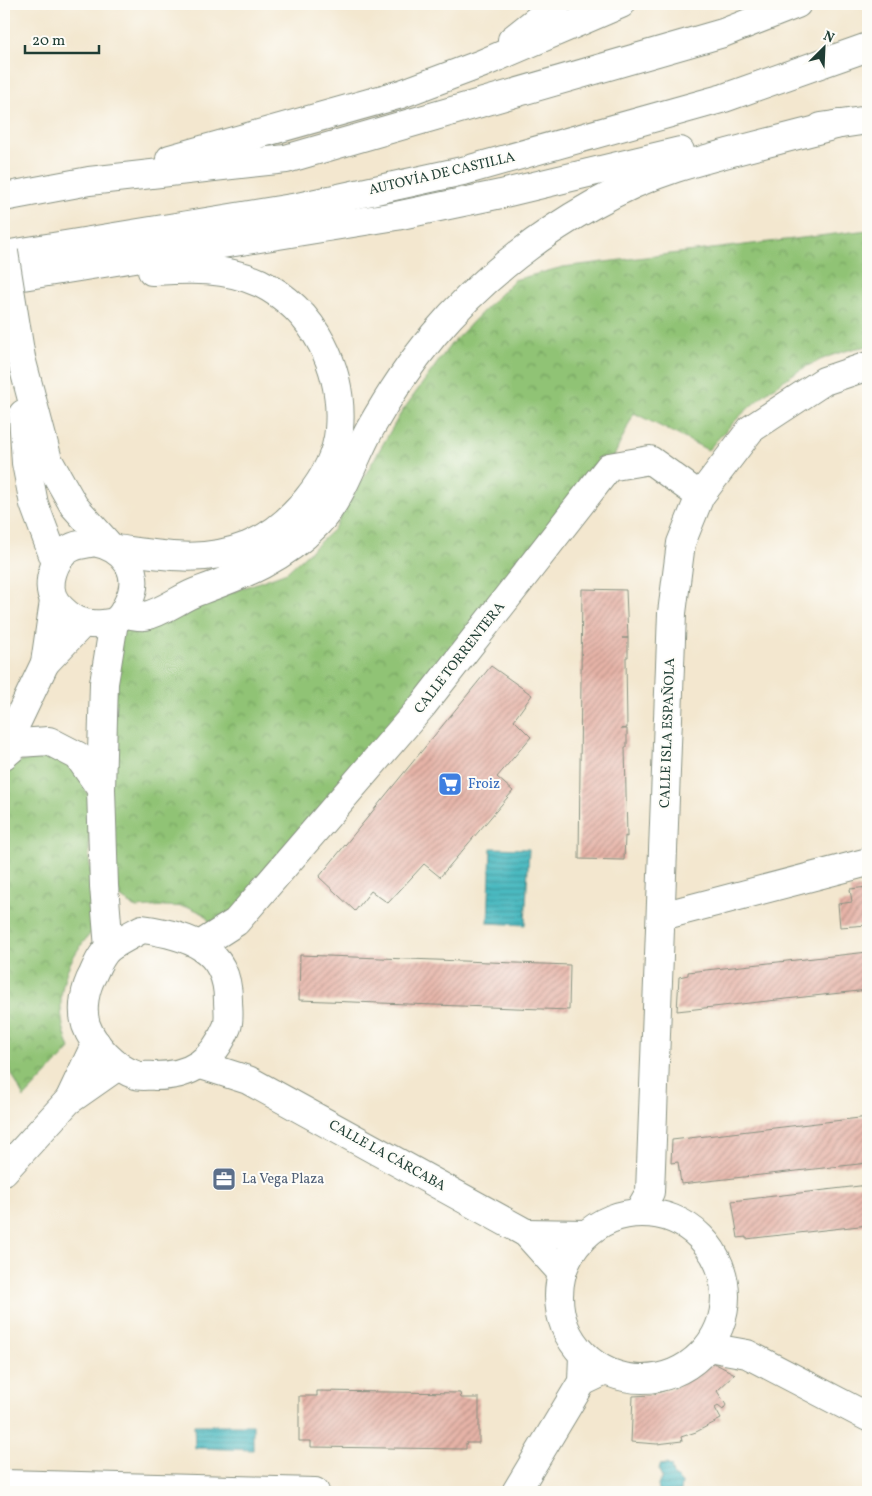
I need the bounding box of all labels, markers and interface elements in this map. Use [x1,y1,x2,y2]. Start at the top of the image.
scale bar [25,22,99,54]
north arrow [800,22,850,72]
text: N [820,27,837,48]
text: 20 m [32,31,65,52]
street label: AUTOVÍA DE CASTILLA [367,148,517,200]
street label: CALLE TORRENTERA [410,598,510,718]
street label: CALLE ISLA ESPAÑOLA [656,657,680,809]
supermarket icon: Froiz [437,771,463,797]
place label: Froiz [468,775,500,794]
street label: CALLE LA CÁRCABA [325,1116,449,1196]
office icon: La Vega Plaza [211,1166,237,1192]
place label: La Vega Plaza [242,1170,324,1189]

